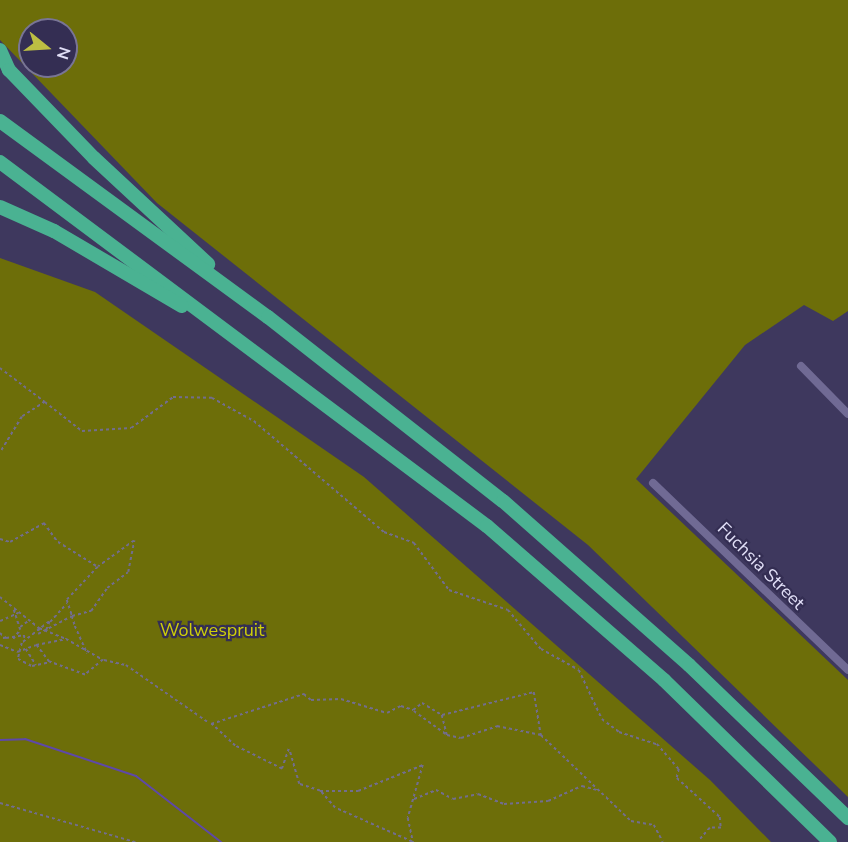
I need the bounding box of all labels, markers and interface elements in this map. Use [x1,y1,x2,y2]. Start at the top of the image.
north arrow [18,18,78,78]
text: N [51,44,76,62]
street label: Fuchsia Street [713,518,809,614]
park label: Wolwespruit [160,619,264,641]

